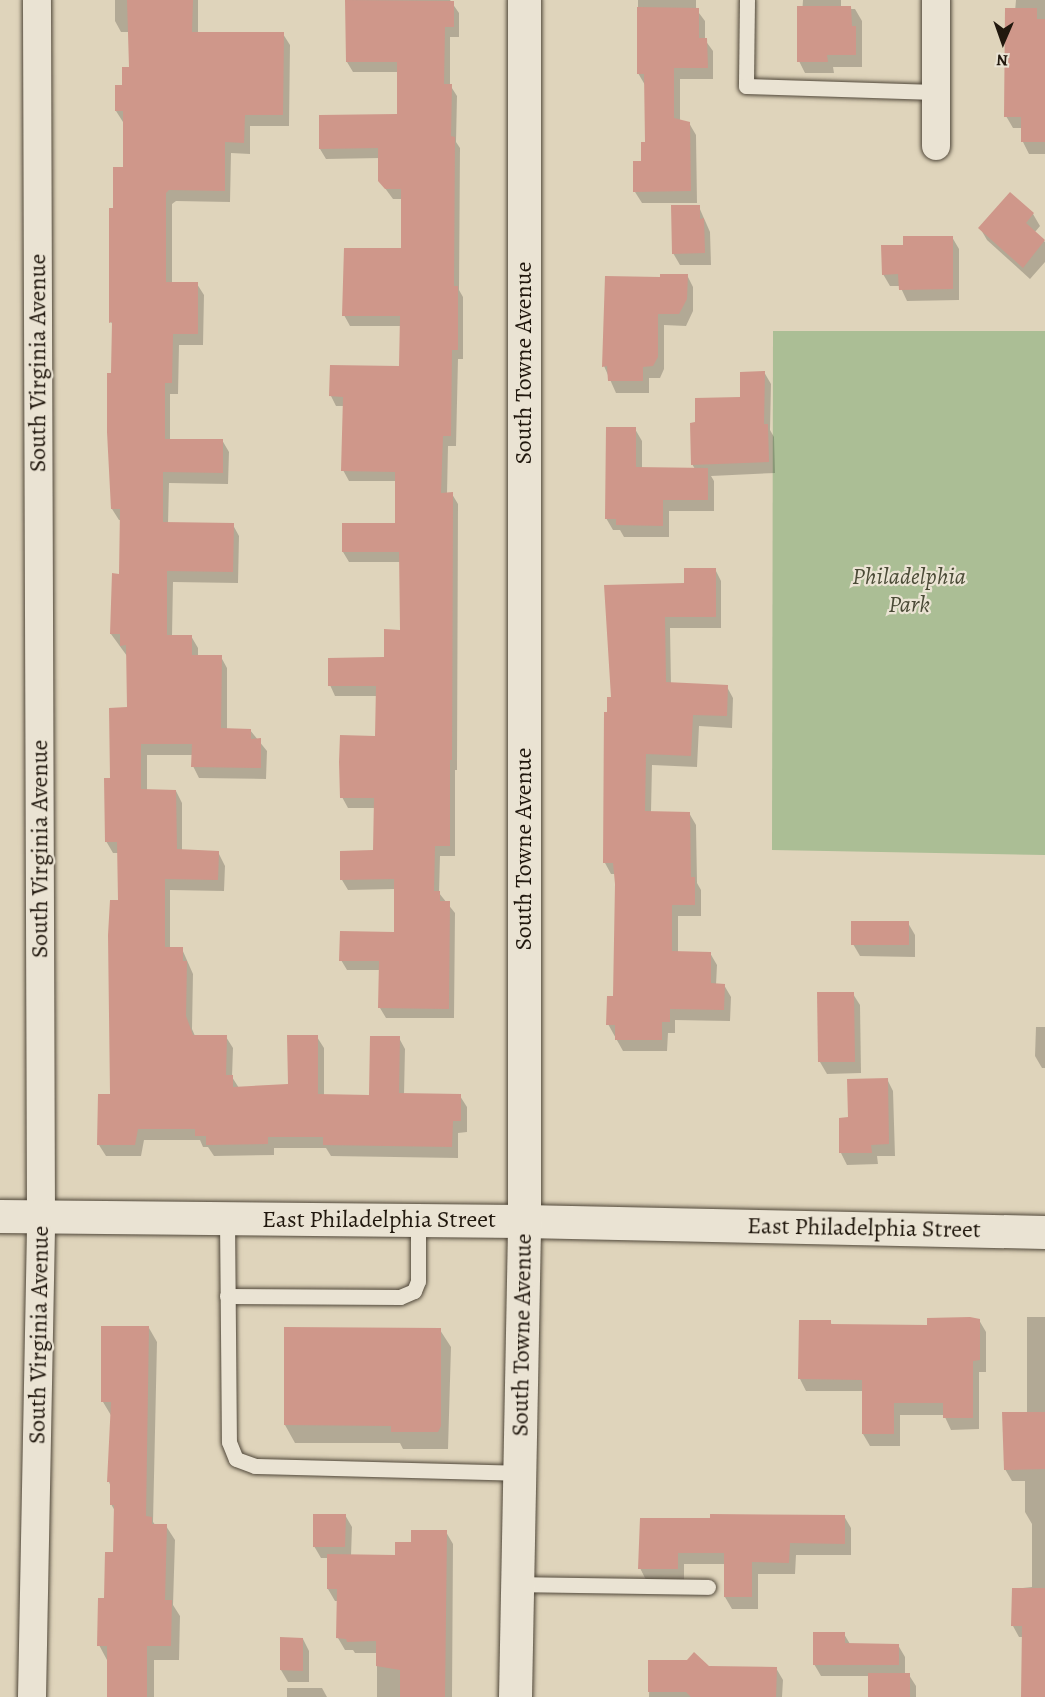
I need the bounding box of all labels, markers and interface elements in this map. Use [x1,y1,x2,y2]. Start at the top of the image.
north arrow [973,12,1033,72]
text: N [996,49,1009,71]
street label: South Virginia Avenue [24,254,52,472]
street label: South Towne Avenue [510,262,538,464]
park label: Philadelphia Park [852,563,966,619]
street label: South Virginia Avenue [26,740,54,958]
street label: South Towne Avenue [510,748,538,950]
street label: East Philadelphia Street [262,1206,496,1234]
street label: East Philadelphia Street [747,1212,981,1244]
street label: South Virginia Avenue [23,1226,55,1444]
street label: South Towne Avenue [506,1233,538,1437]

